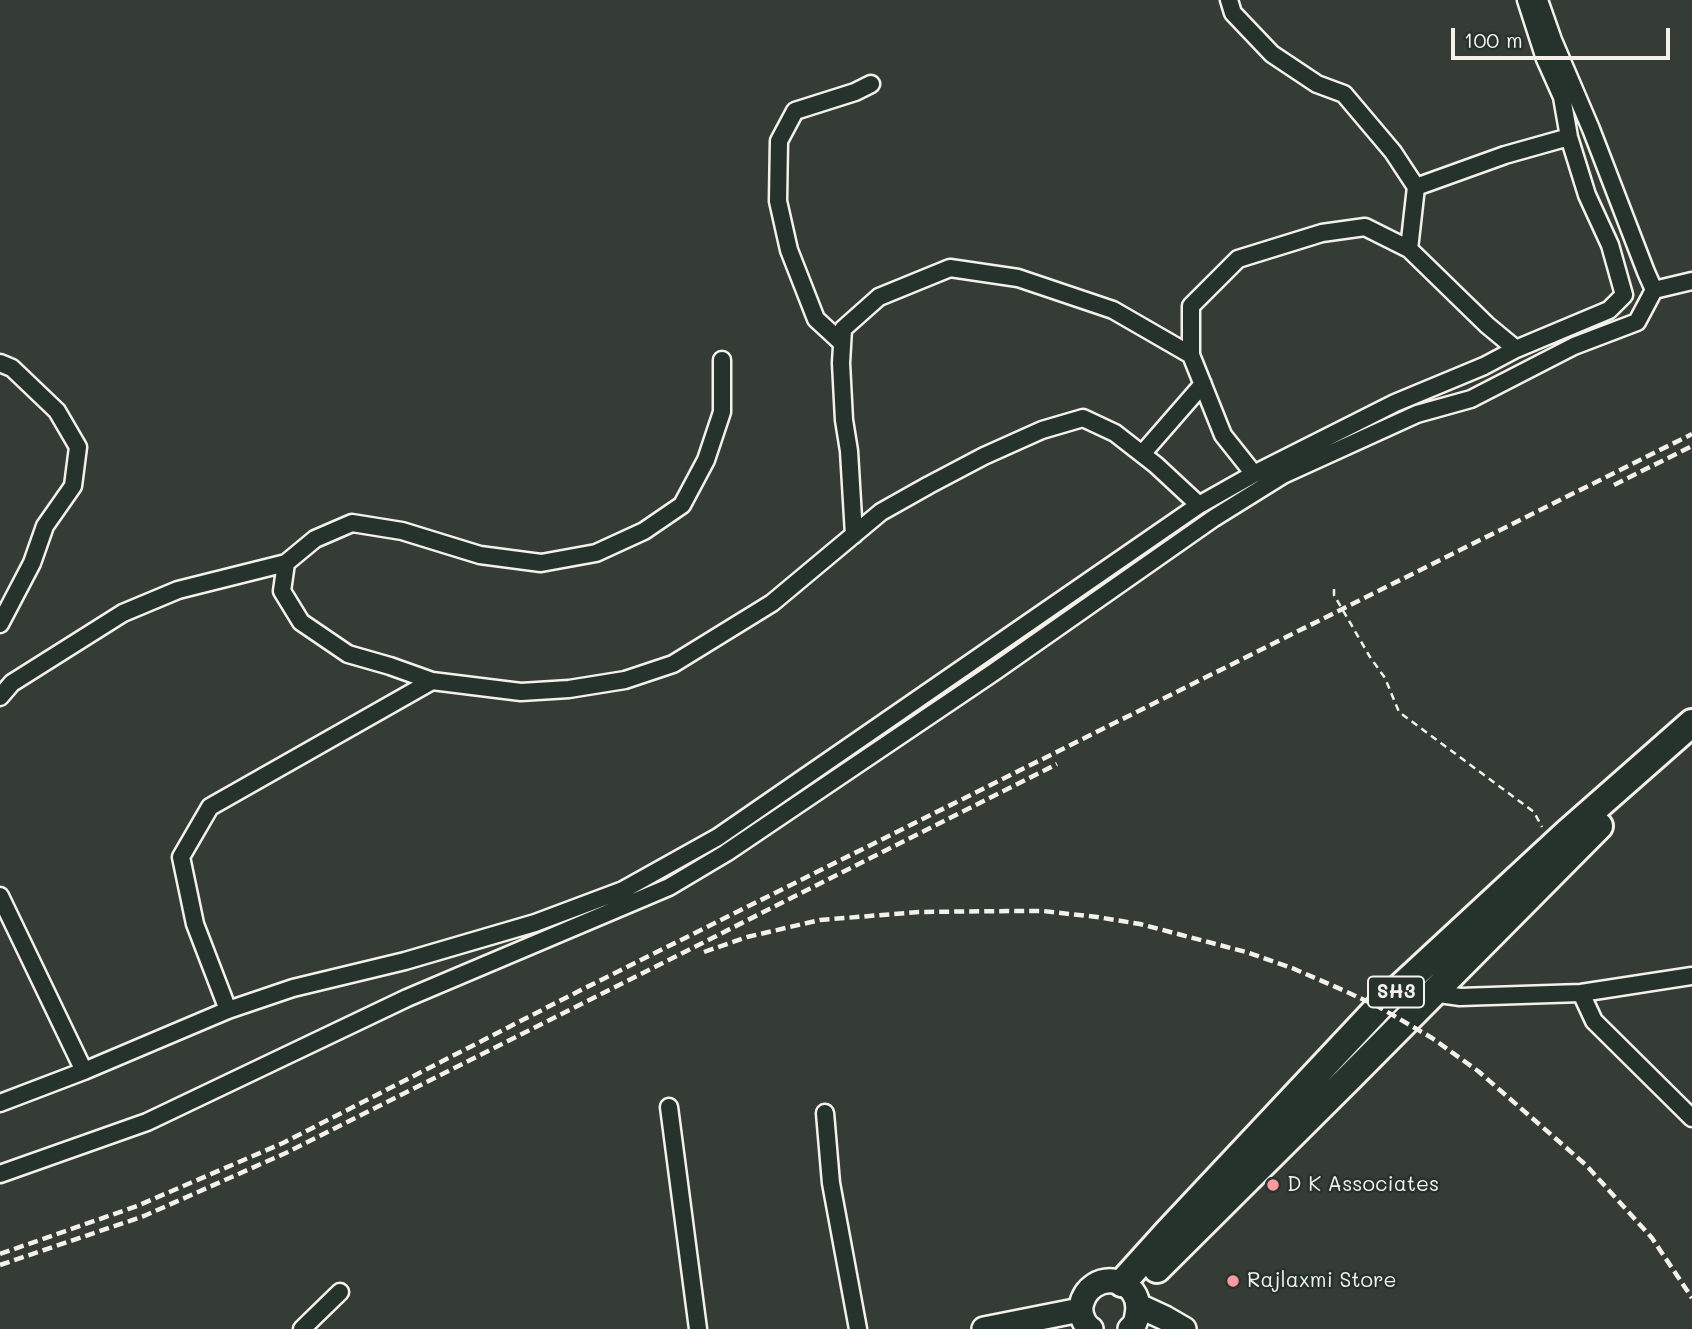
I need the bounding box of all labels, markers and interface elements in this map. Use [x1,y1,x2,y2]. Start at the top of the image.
scale bar [1454,14,1673,58]
text: 100 m [1464,26,1523,53]
road number: SH3 [1368,976,1424,1008]
place label: D K Associates [1287,1172,1439,1198]
marker: D K Associates [1265,1177,1281,1193]
place label: Rajlaxmi Store [1247,1268,1397,1294]
marker: Rajlaxmi Store [1225,1273,1241,1289]

